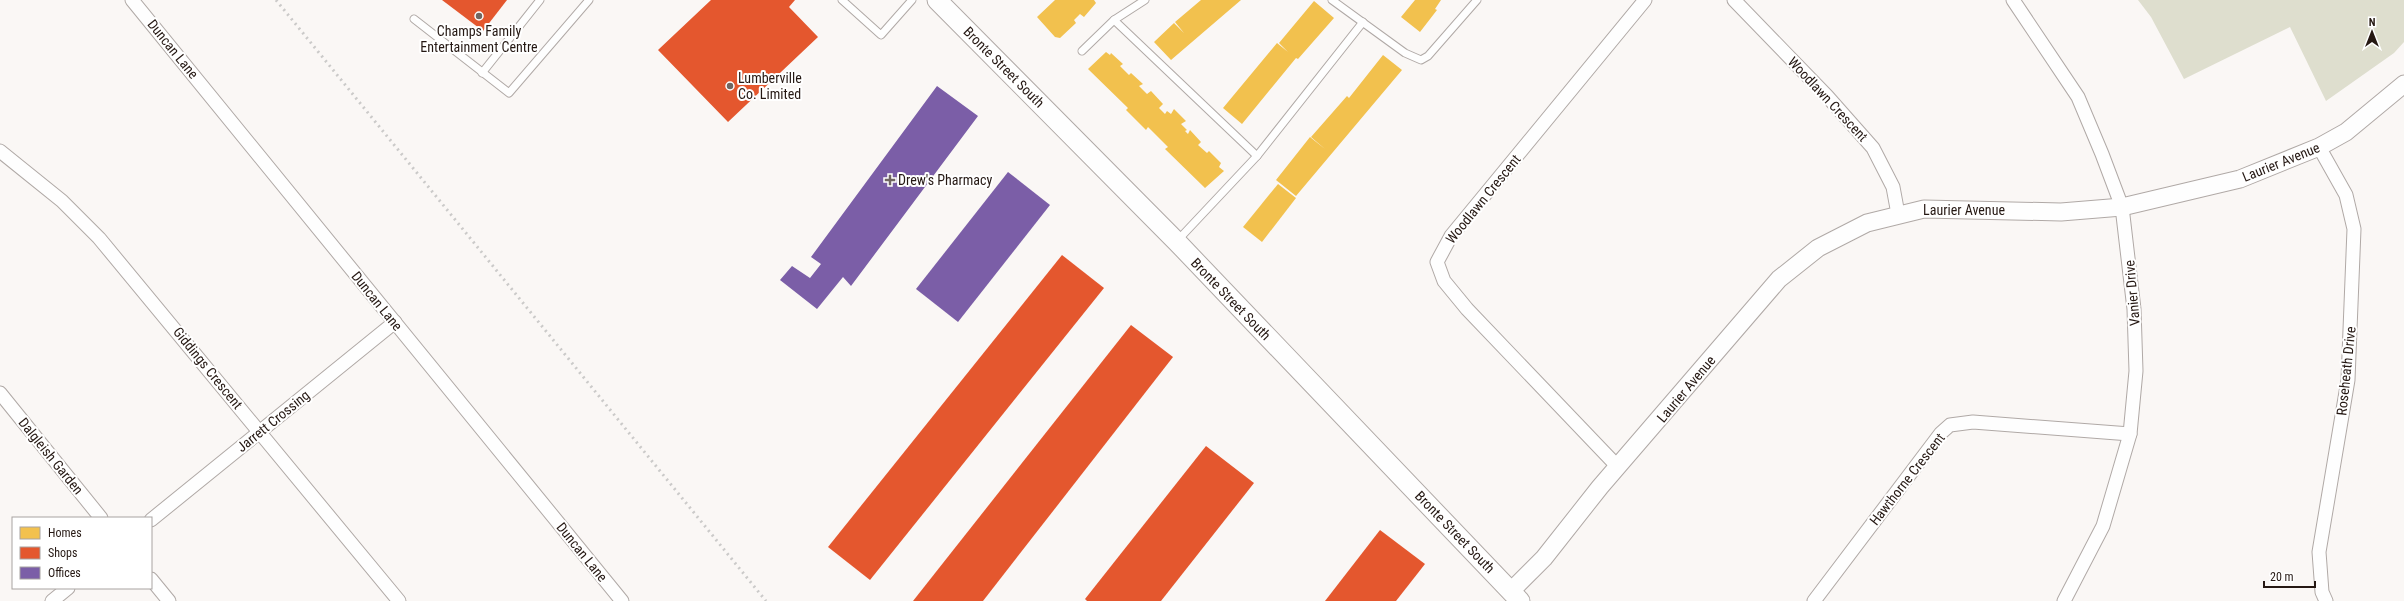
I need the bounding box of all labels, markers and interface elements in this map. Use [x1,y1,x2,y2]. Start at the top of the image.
marker: Champs Family Entertainment Centre [474,11,484,21]
north arrow [2352,12,2392,52]
street label: Duncan Lane [144,16,202,82]
text: N [2369,16,2376,29]
place label: Champs Family Entertainment Centre [420,23,538,55]
street label: Bronte Street South [960,23,1048,111]
street label: Woodlawn Crescent [1785,54,1871,144]
place label: Lumberville Co. Limited [738,70,802,102]
marker: Lumberville Co. Limited [725,81,735,91]
street label: Laurier Avenue [2240,139,2322,185]
street label: Woodlawn Crescent [1442,151,1524,247]
place label: Drew's Pharmacy [898,172,992,188]
marker: Drew's Pharmacy [885,175,895,185]
street label: Laurier Avenue [1923,202,2005,218]
street label: Bronte Street South [1188,255,1274,343]
street label: Vanier Drive [2121,259,2143,327]
street label: Duncan Lane [348,268,406,334]
street label: Giddings Crescent [170,324,246,412]
street label: Roseheath Drive [2333,325,2359,416]
street label: Laurier Avenue [1654,352,1719,426]
street label: Jarrett Crossing [233,387,313,455]
street label: Dalgleish Garden [15,415,87,497]
street label: Hawthorne Crescent [1866,430,1948,528]
street label: Bronte Street South [1412,488,1498,576]
legend [12,517,152,589]
street label: Duncan Lane [553,519,611,585]
text: Homes [48,526,82,540]
text: Shops [48,546,77,560]
scale bar [2264,563,2315,589]
text: Offices [48,566,81,580]
text: 20 m [2270,570,2294,584]

